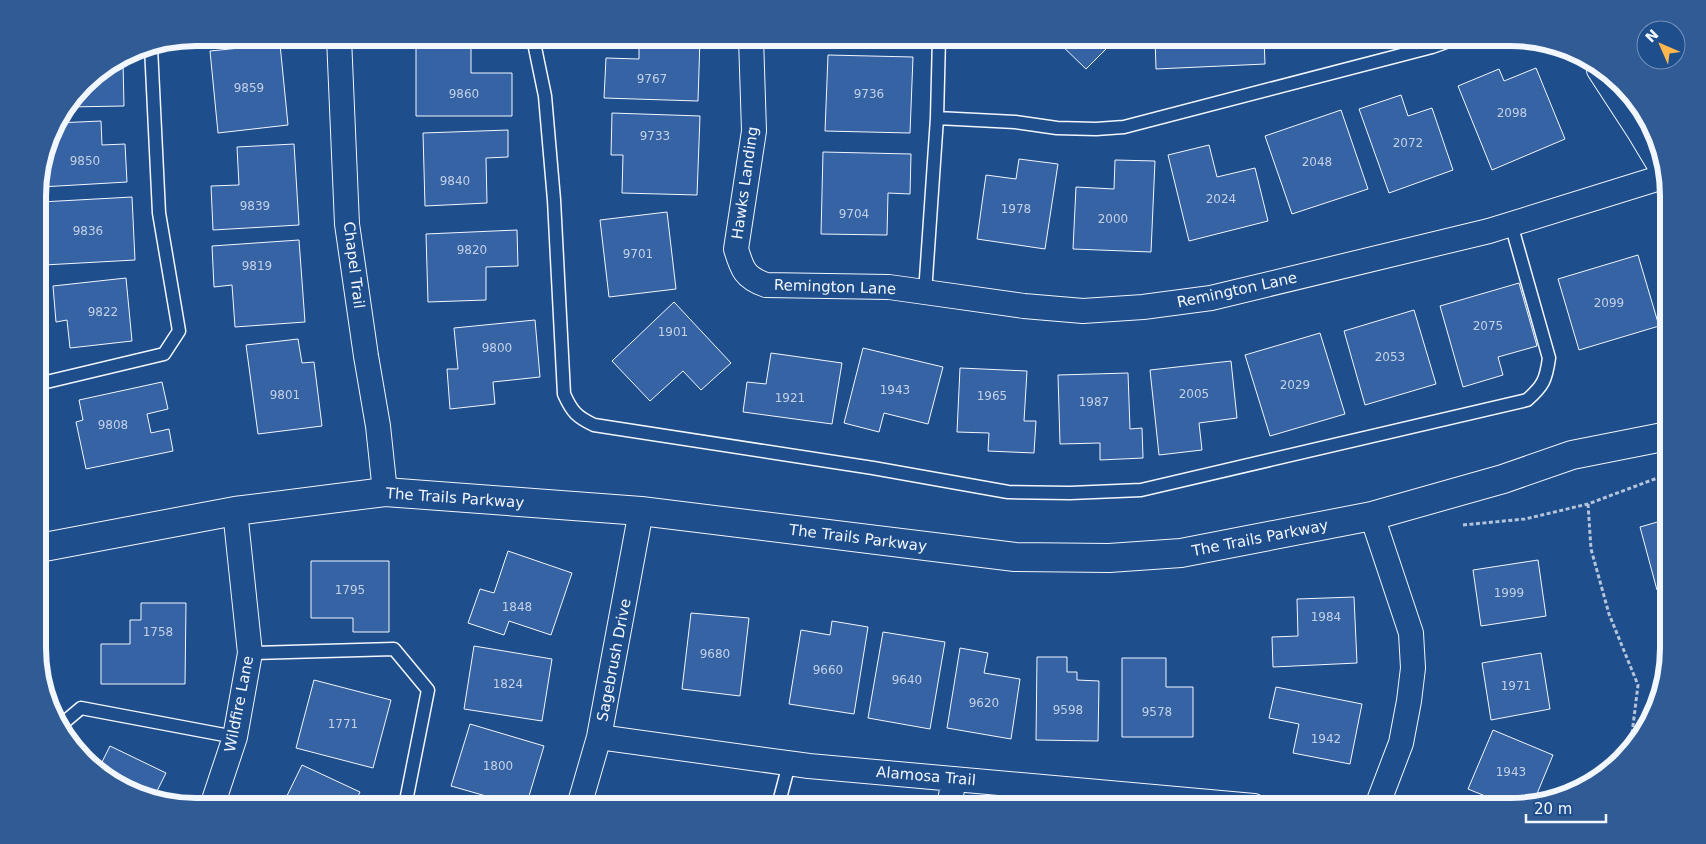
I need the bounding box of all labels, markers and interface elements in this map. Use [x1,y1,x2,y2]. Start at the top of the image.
north arrow [1636,20,1686,70]
text: N [1642,26,1662,46]
house number: 9767 [637,72,667,86]
house number: 9859 [234,81,264,95]
house number: 9860 [449,87,479,101]
house number: 9736 [854,87,884,101]
house number: 2098 [1497,106,1527,120]
street label: Hawks Landing [728,125,762,241]
house number: 9733 [640,129,670,143]
house number: 2072 [1393,136,1423,150]
house number: 9850 [70,154,100,168]
house number: 2048 [1302,155,1332,169]
house number: 9840 [440,174,470,188]
house number: 2024 [1206,192,1236,206]
house number: 9839 [240,199,270,213]
house number: 1978 [1001,202,1031,216]
house number: 9704 [839,207,869,221]
house number: 2000 [1098,212,1128,226]
street label: Chapel Trail [340,220,368,310]
house number: 9836 [73,224,103,238]
house number: 9820 [457,243,487,257]
house number: 9701 [623,247,653,261]
house number: 9819 [242,259,272,273]
street label: Remington Lane [1175,268,1299,312]
street label: Remington Lane [774,276,896,298]
house number: 2099 [1594,296,1624,310]
house number: 9822 [88,305,118,319]
house number: 2075 [1473,319,1503,333]
house number: 1901 [658,325,688,339]
house number: 9800 [482,341,512,355]
house number: 2053 [1375,350,1405,364]
house number: 2029 [1280,378,1310,392]
house number: 1943 [880,383,910,397]
house number: 2005 [1179,387,1209,401]
house number: 9801 [270,388,300,402]
house number: 1965 [977,389,1007,403]
house number: 1921 [775,391,805,405]
house number: 1987 [1079,395,1109,409]
house number: 9808 [98,418,128,432]
street label: The Trails Parkway [384,484,525,512]
street label: The Trails Parkway [1189,516,1330,560]
street label: The Trails Parkway [787,520,928,555]
house number: 1795 [335,583,365,597]
house number: 1999 [1494,586,1524,600]
street label: Sagebrush Drive [593,597,635,723]
house number: 1848 [502,600,532,614]
house number: 1984 [1311,610,1341,624]
house number: 1758 [143,625,173,639]
house number: 9680 [700,647,730,661]
street label: Wildfire Lane [221,654,257,754]
house number: 9660 [813,663,843,677]
house number: 9640 [892,673,922,687]
house number: 1824 [493,677,523,691]
house number: 1971 [1501,679,1531,693]
house number: 9620 [969,696,999,710]
house number: 9598 [1053,703,1083,717]
house number: 9578 [1142,705,1172,719]
house number: 1771 [328,717,358,731]
house number: 1942 [1311,732,1341,746]
house number: 1800 [483,759,513,773]
street label: Alamosa Trail [875,763,977,789]
house number: 1943 [1496,765,1526,779]
scale bar [1526,792,1606,824]
text: 20 m [1534,800,1572,818]

